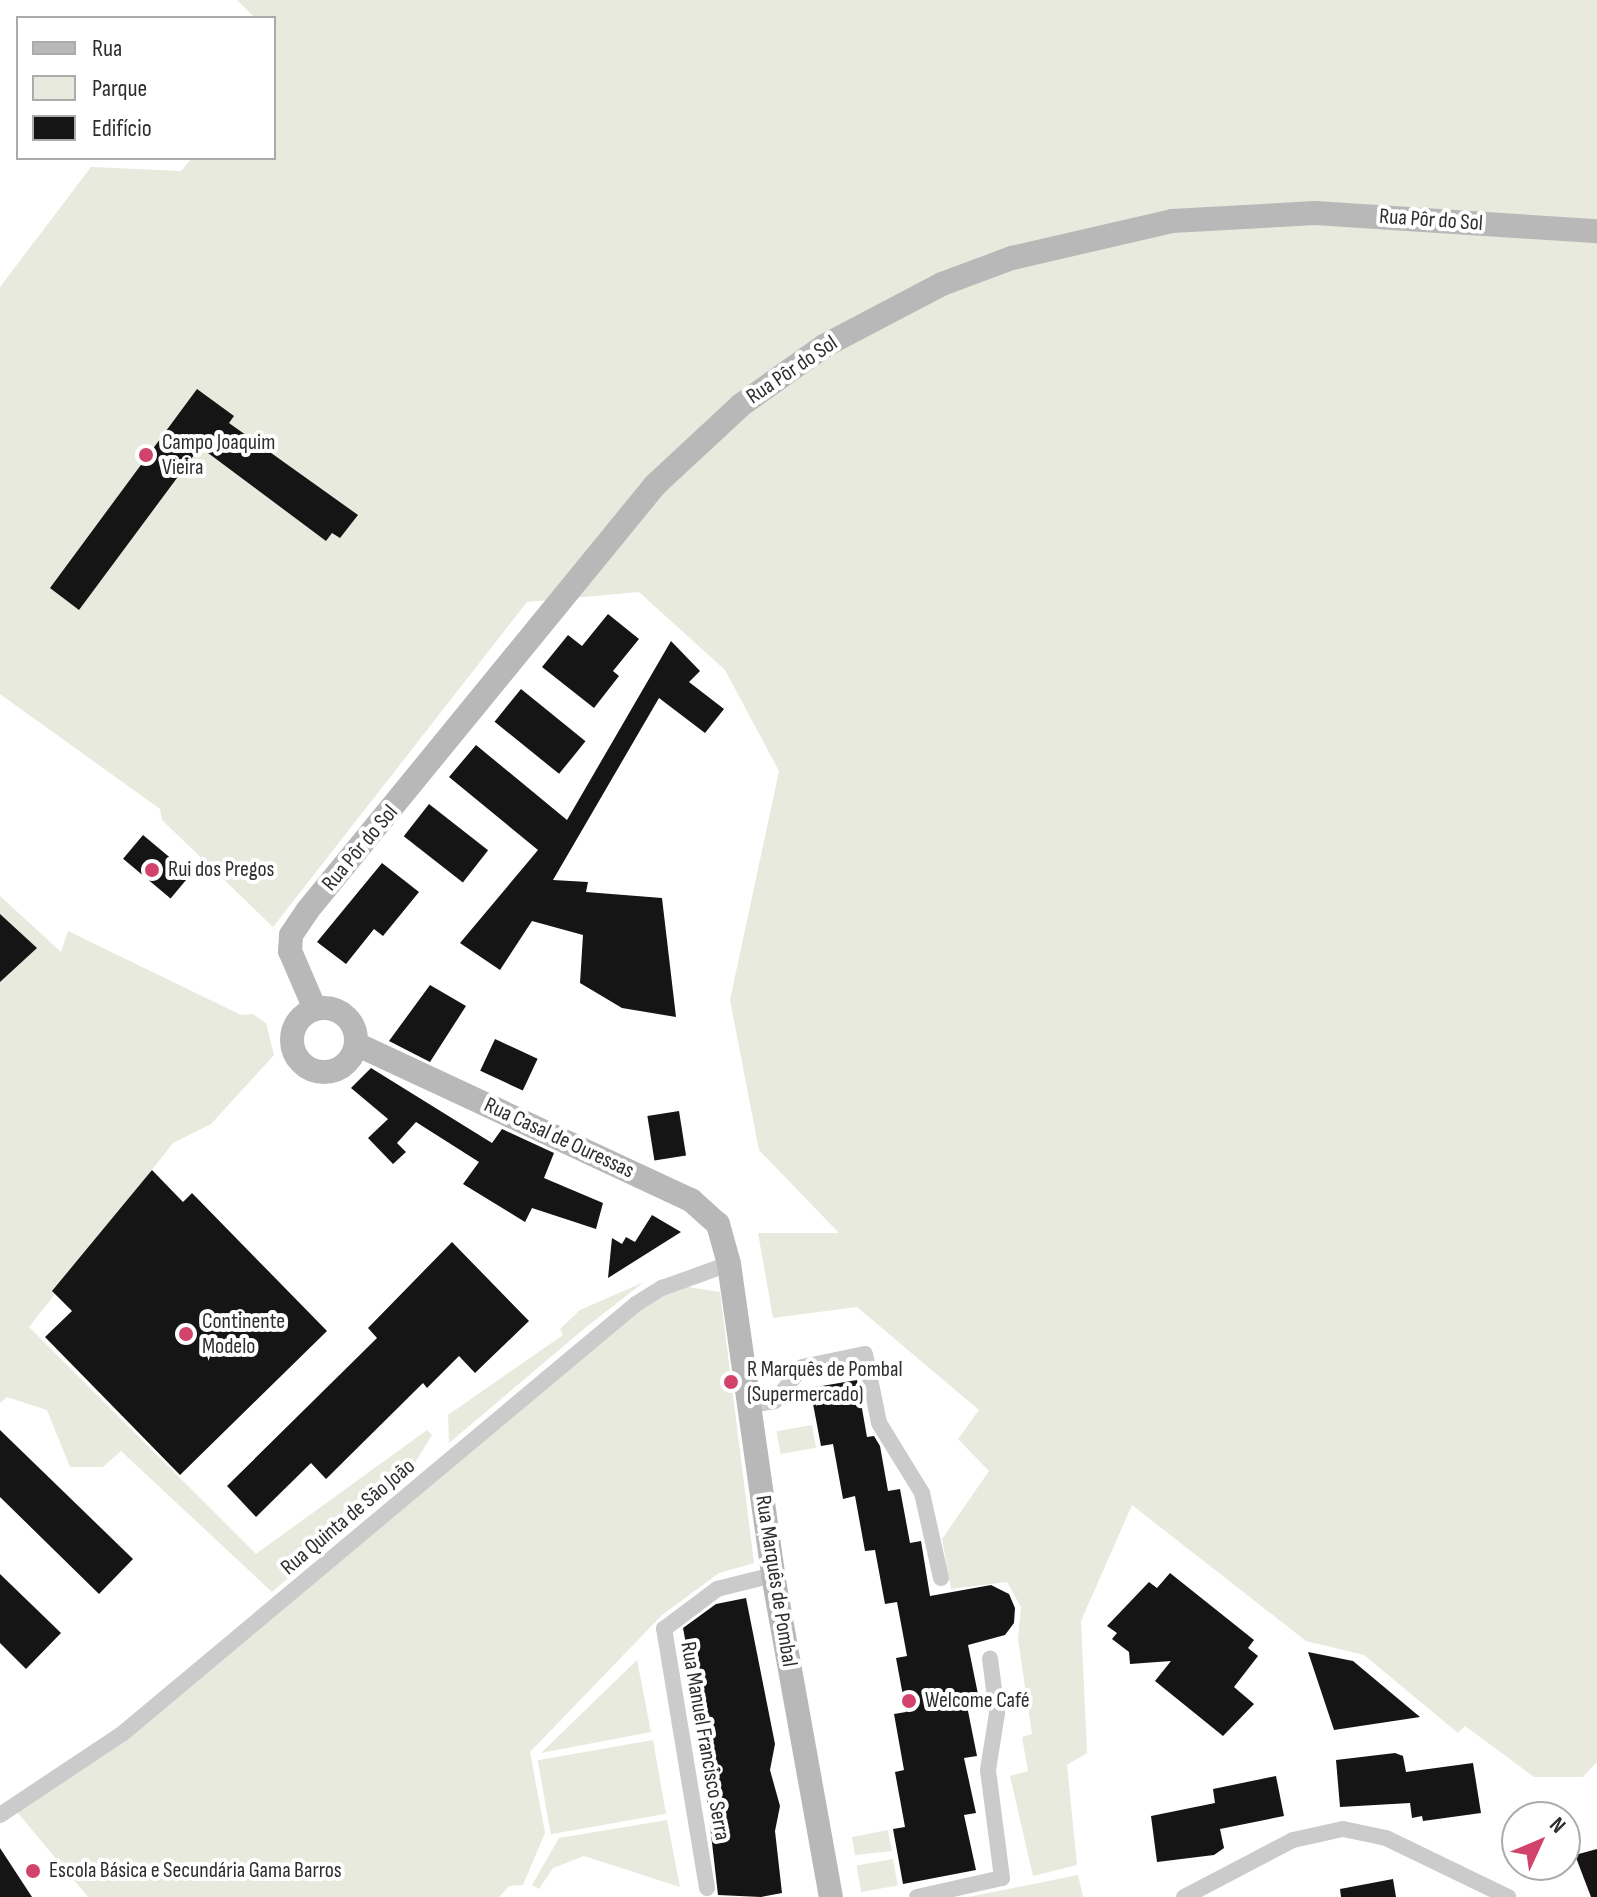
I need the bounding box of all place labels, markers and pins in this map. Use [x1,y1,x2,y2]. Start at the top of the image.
place label: Campo Joaquim Vieira [162,429,275,480]
marker: Campo Joaquim Vieira [137,446,155,464]
place label: Rui dos Pregos [168,857,274,883]
marker: Rui dos Pregos [143,861,161,879]
place label: Continente Modelo [202,1308,285,1360]
marker: Continente Modelo [177,1325,195,1343]
place label: R Marquês de Pombal (Supermercado) [747,1356,902,1408]
marker: R Marquês de Pombal (Supermercado) [722,1373,740,1391]
place label: Welcome Café [925,1688,1030,1714]
marker: Welcome Café [900,1692,918,1710]
place label: Escola Básica e Secundária Gama Barros [49,1858,342,1884]
marker: Escola Básica e Secundária Gama Barros [24,1862,42,1880]

